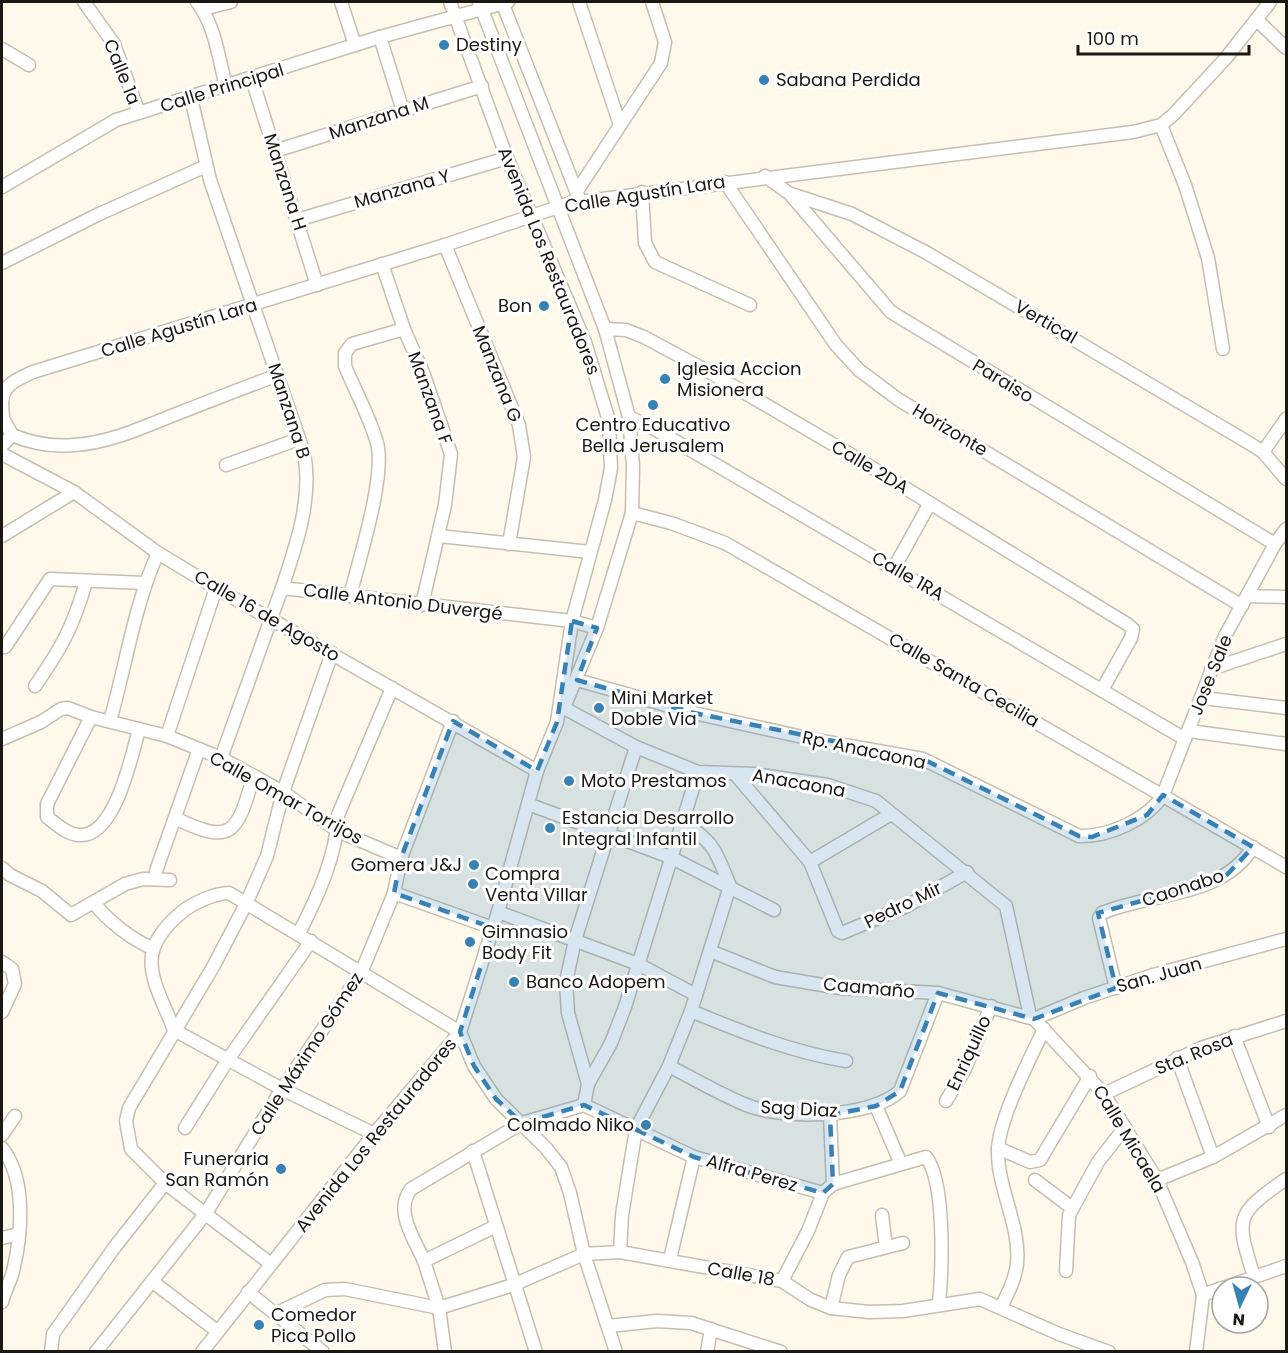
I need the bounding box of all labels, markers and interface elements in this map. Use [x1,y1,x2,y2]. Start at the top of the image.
scale bar [1078,18,1249,56]
text: 100 m [1087,26,1139,51]
place label: Destiny [456,32,522,57]
street label: Calle 1a [98,35,147,108]
marker: Destiny [437,38,451,52]
street label: Calle Principal [157,57,287,118]
place label: Sabana Perdida [776,67,921,92]
marker: Sabana Perdida [757,73,771,87]
street label: Manzana M [326,90,432,145]
street label: Manzana H [258,130,313,233]
street label: Avenida Los Restauradores [492,143,607,378]
street label: Manzana Y [351,163,453,214]
street label: Calle Agustín Lara [563,168,727,219]
street label: Calle Agustín Lara [98,292,260,363]
place label: Bon [498,293,532,318]
street label: Vertical [1010,294,1082,350]
marker: Bon [537,299,551,313]
street label: Manzana G [467,322,528,426]
street label: Manzana F [402,348,459,448]
street label: Paraiso [968,353,1038,408]
place label: Iglesia Accion Misionera [677,356,801,402]
street label: Manzana B [262,360,317,462]
marker: Iglesia Accion Misionera [658,372,672,386]
street label: Horizonte [908,397,993,462]
marker: Centro Educativo Bella Jerusalem [646,398,660,412]
place label: Centro Educativo Bella Jerusalem [576,412,730,458]
street label: Calle 2DA [827,434,914,499]
street label: Calle 1RA [867,545,949,606]
street label: Calle 16 de Agosto [190,564,345,667]
street label: Calle Antonio Duvergé [302,577,504,626]
street label: Calle Santa Cecilia [884,626,1044,733]
street label: Jose Sale [1183,631,1238,719]
place label: Mini Market Doble Via [611,685,713,731]
marker: Mini Market Doble Via [592,701,606,715]
street label: Rp. Anacaona [800,724,928,775]
street label: Calle Omar Torrijos [205,745,367,850]
street label: Anacaona [751,762,848,803]
place label: Moto Prestamos [581,768,727,793]
marker: Moto Prestamos [562,774,576,788]
place label: Estancia Desarrollo Integral Infantil [562,805,734,851]
marker: Estancia Desarrollo Integral Infantil [543,821,557,835]
place label: Gomera J&J [351,852,462,877]
marker: Gomera J&J [467,858,481,872]
place label: Compra Venta Villar [485,861,588,907]
street label: Caonabo [1139,863,1227,913]
street label: Pedro Mir [860,875,946,934]
marker: Compra Venta Villar [466,877,480,891]
place label: Gimnasio Body Fit [482,919,568,965]
marker: Gimnasio Body Fit [463,935,477,949]
street label: San. Juan [1113,950,1204,999]
street label: Calle Máximo Gómez [244,967,369,1140]
place label: Banco Adopem [526,969,666,994]
street label: Caamaño [822,971,916,1004]
marker: Banco Adopem [507,975,521,989]
street label: Enriquillo [940,1011,997,1095]
street label: Sta. Rosa [1151,1027,1236,1080]
street label: Avenida Los Restauradores [289,1032,462,1237]
street label: Calle Micaela [1087,1080,1171,1197]
street label: Sag Diaz [760,1094,838,1123]
place label: Colmado Niko [507,1112,634,1137]
marker: Colmado Niko [639,1118,653,1132]
place label: Funeraria San Ramón [165,1146,269,1192]
street label: Alfra Perez [704,1148,801,1197]
marker: Funeraria San Ramón [274,1162,288,1176]
street label: Calle 18 [705,1255,777,1292]
north arrow [1210,1275,1270,1335]
place label: Comedor Pica Pollo [271,1302,357,1348]
text: N [1232,1307,1246,1331]
marker: Comedor Pica Pollo [252,1318,266,1332]

